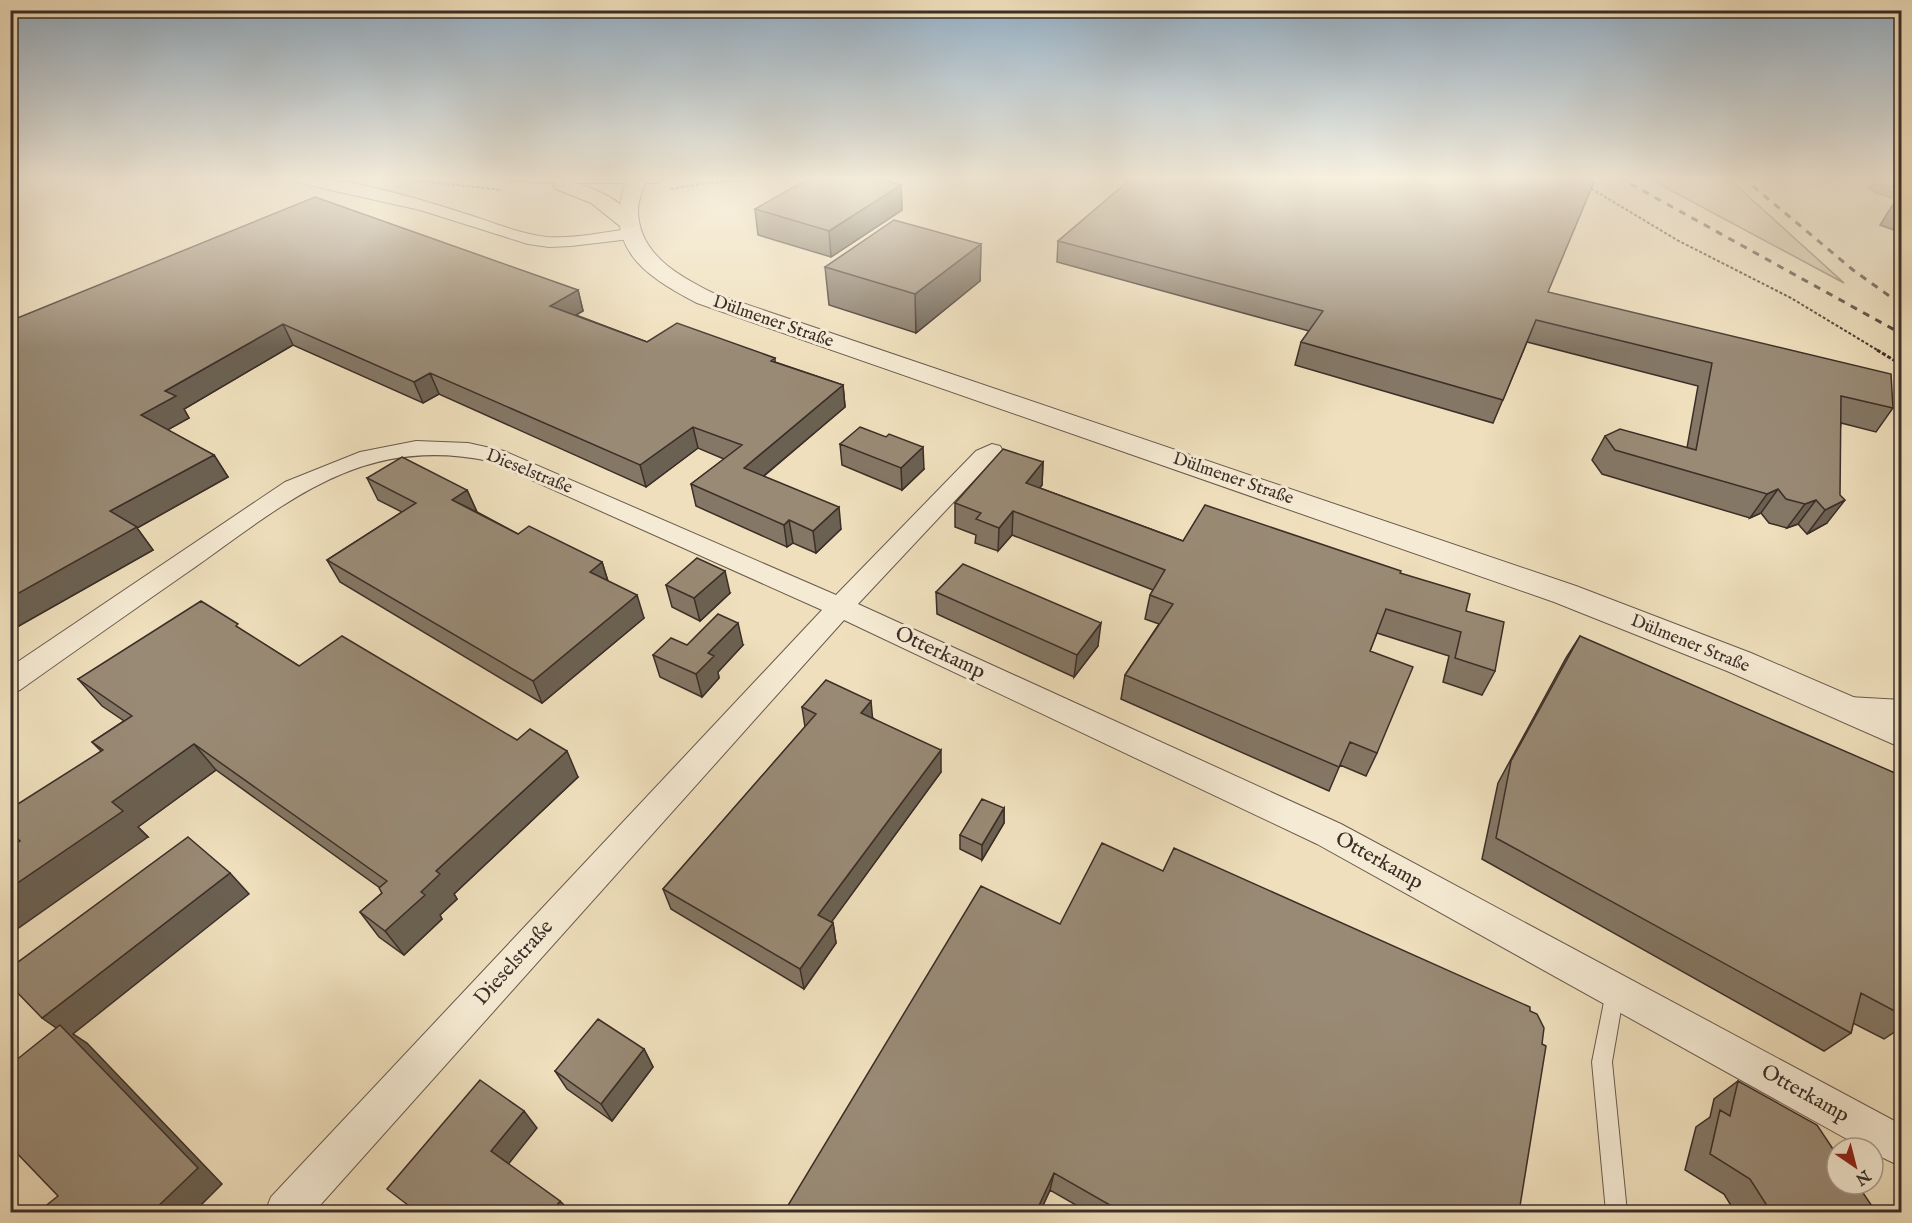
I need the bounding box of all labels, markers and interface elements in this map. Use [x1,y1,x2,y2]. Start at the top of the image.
street label: Dülmener Straße [709,291,837,353]
street label: Dieselstraße [482,444,576,500]
street label: Dülmener Straße [1169,448,1297,510]
street label: Dülmener Straße [1627,610,1753,678]
street label: Otterkamp [890,620,990,686]
street label: Otterkamp [1330,826,1428,896]
street label: Dieselstraße [468,914,560,1012]
street label: Otterkamp [1756,1059,1854,1129]
north arrow [1825,1136,1885,1196]
text: N [1851,1164,1875,1189]

